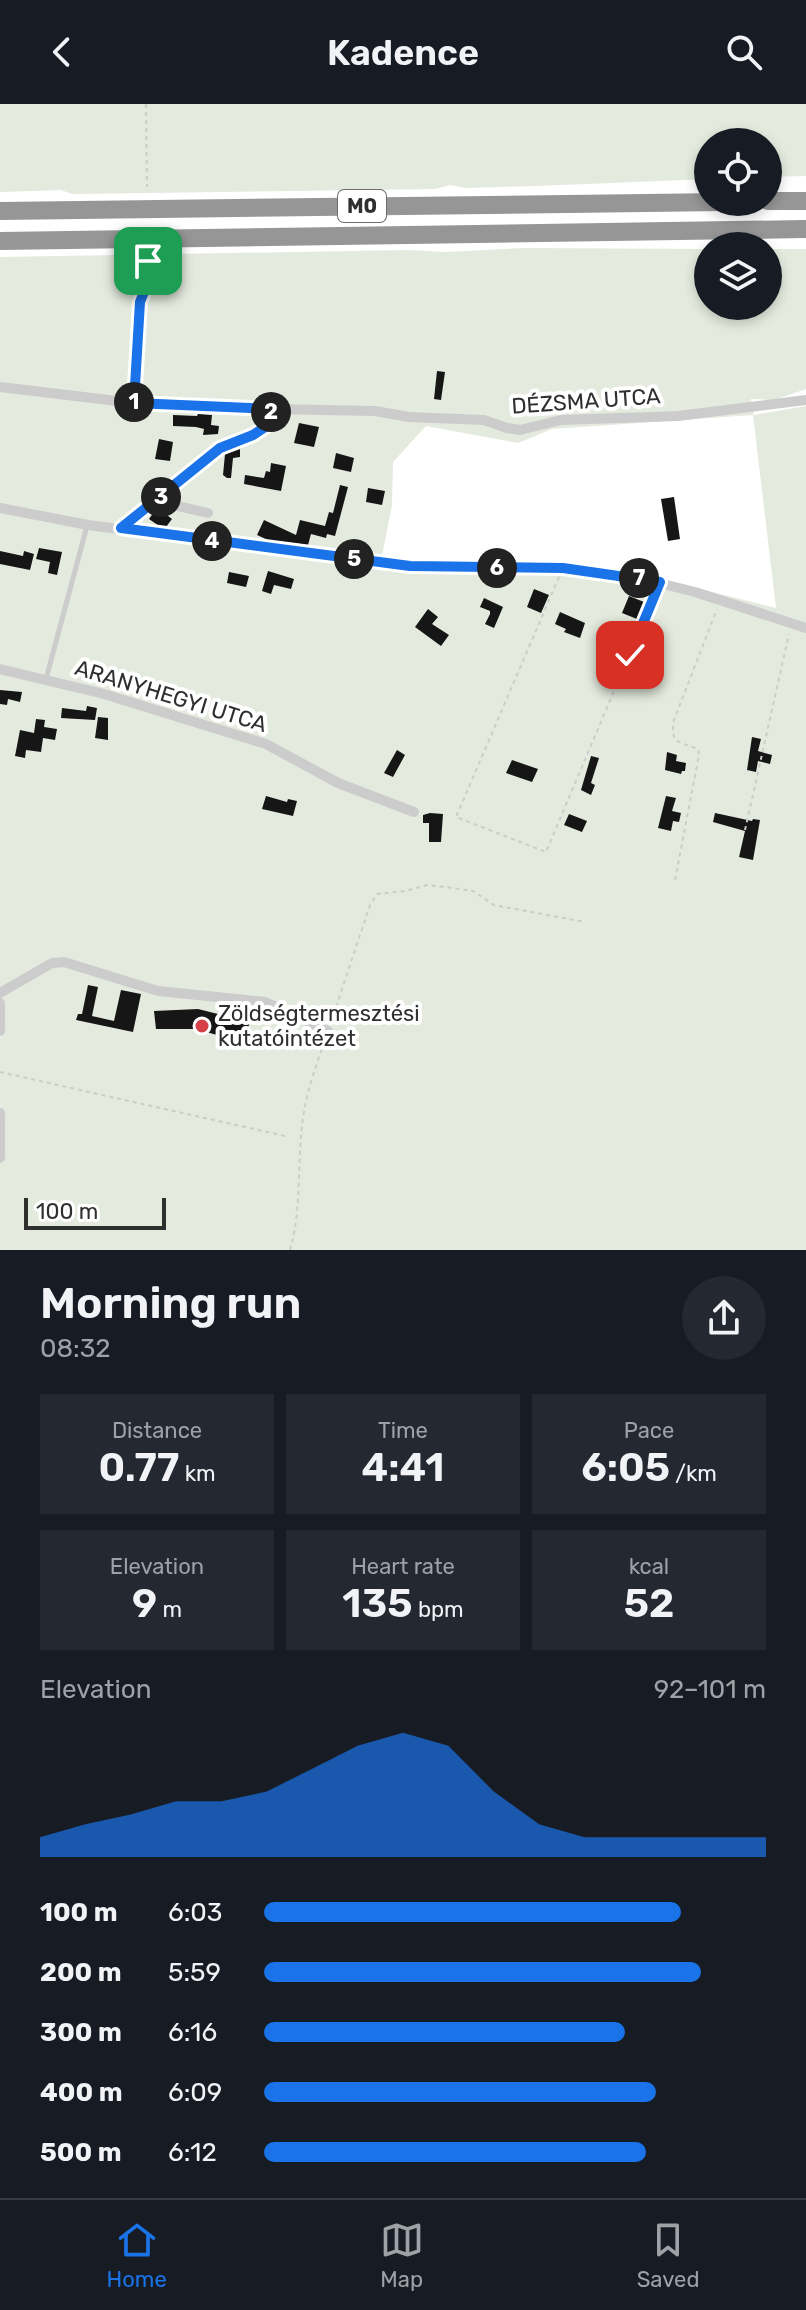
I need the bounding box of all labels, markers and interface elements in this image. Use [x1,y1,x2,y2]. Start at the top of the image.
icon: back [40,30,84,74]
icon: search [722,30,766,74]
text: Kadence [327,31,479,74]
map controls [694,128,782,320]
button: locate [694,128,782,216]
road number: M0 [338,190,386,222]
pin [114,227,182,295]
button: layers [694,232,782,320]
icon: arrive [126,239,170,283]
pin: 1 [114,382,154,422]
street label: DÉZSMA UTCA [511,382,662,420]
text: 1 [129,388,139,415]
pin: 2 [251,392,291,432]
text: 2 [264,398,278,425]
pin: 3 [141,477,181,517]
text: 3 [154,483,168,510]
pin: 4 [192,521,232,561]
text: 4 [204,527,220,554]
pin: 5 [334,539,374,579]
text: 5 [347,545,361,572]
pin: 6 [477,548,517,588]
text: 6 [490,554,504,581]
pin: 7 [619,558,659,598]
text: 7 [633,564,645,591]
pin [596,621,664,689]
icon: check [608,633,652,677]
street label: ARANYHEGYI UTCA [72,654,271,738]
place label: Zöldségtermesztési kutatóintézet [218,1000,420,1052]
marker: Zöldségtermesztési kutatóintézet [193,1017,211,1035]
scale bar [24,1194,166,1230]
text: 100 m [36,1198,98,1225]
button: share [682,1276,766,1360]
text: Morning run [40,1277,301,1329]
text: 08:32 [40,1333,111,1364]
text: Distance [112,1417,202,1444]
text: Time [378,1417,428,1444]
text: Pace [624,1417,674,1444]
text: 0.77 [98,1444,179,1491]
text: 4:41 [362,1444,444,1491]
text: 6:05 [581,1444,670,1491]
text: km [179,1460,216,1487]
text: /km [670,1460,717,1487]
text: Elevation [110,1553,204,1580]
text: Heart rate [351,1553,455,1580]
text: kcal [629,1553,669,1580]
text: 9 [132,1580,157,1627]
text: 135 [342,1580,413,1627]
text: 52 [624,1580,674,1627]
text: m [157,1596,182,1623]
text: bpm [413,1596,464,1623]
text: Elevation [40,1674,151,1705]
text: 92–101 m [654,1674,766,1705]
text: 100 m [40,1897,118,1928]
text: 6:03 [168,1897,222,1928]
text: 200 m [40,1957,122,1988]
text: 5:59 [168,1957,221,1988]
text: 300 m [40,2017,122,2048]
text: 6:16 [168,2017,217,2048]
text: 400 m [40,2077,122,2108]
text: 6:09 [168,2077,222,2108]
text: 500 m [40,2137,122,2168]
text: 6:12 [168,2137,217,2168]
tab: Home [106,2218,167,2293]
tab: Map [380,2218,424,2293]
tab: Saved [637,2218,699,2293]

